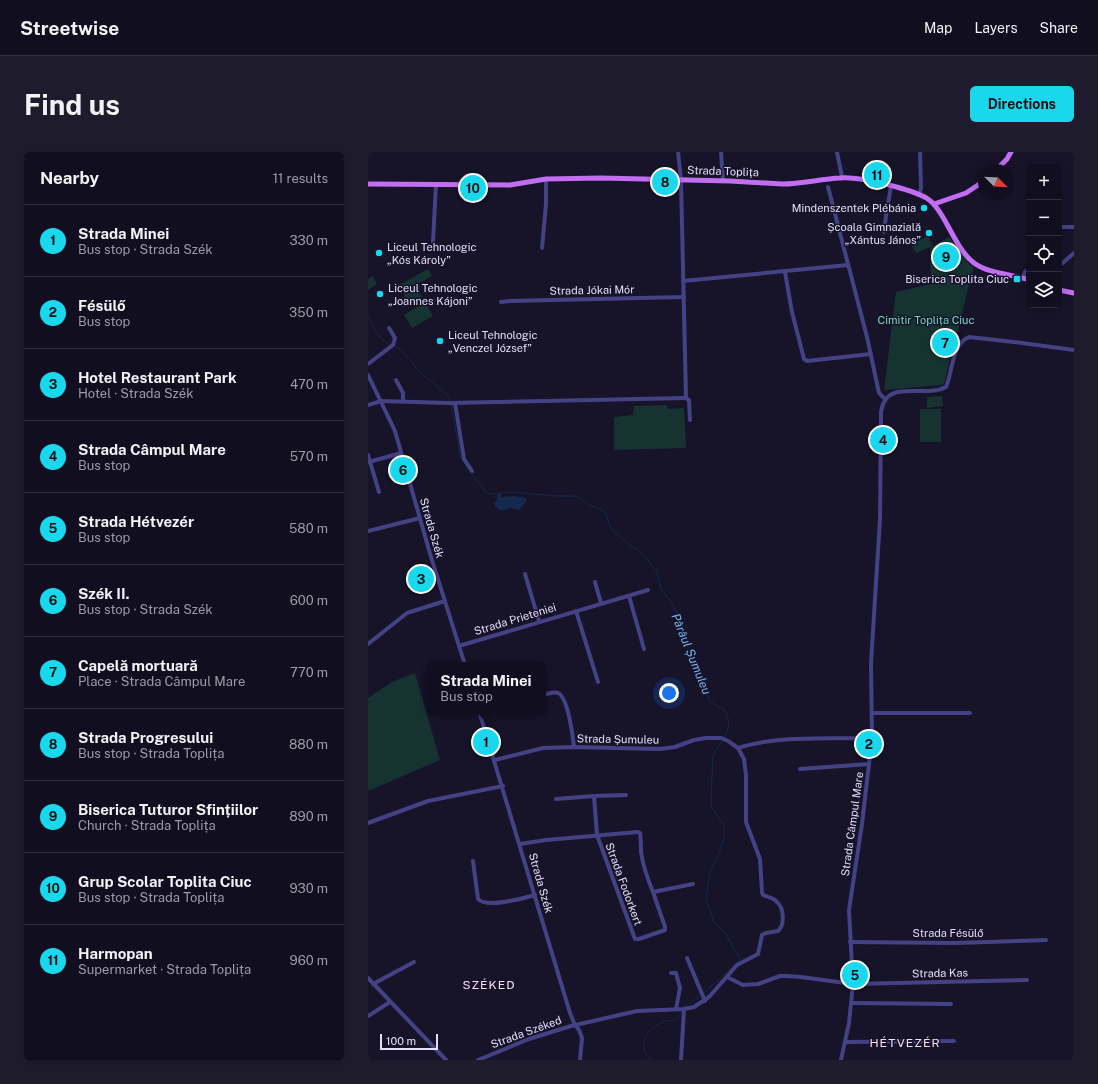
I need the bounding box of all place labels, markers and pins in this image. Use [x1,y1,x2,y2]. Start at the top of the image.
pin: 11 [864,160,890,190]
pin: 8 [652,167,678,197]
pin: 10 [460,173,486,203]
place label: Mindenszentek Plébánia [792,202,916,214]
marker: Mindenszentek Plébánia [919,203,929,213]
place label: Școala Gimnazială „Xántus János” [827,221,921,246]
marker: Școala Gimnazială „Xántus János” [924,228,934,238]
place label: Liceul Tehnologic „Kós Károly” [387,241,476,266]
pin: 9 [933,242,959,272]
marker: Liceul Tehnologic „Kós Károly” [374,248,384,258]
place label: Biserica Toplita Ciuc [905,273,1009,285]
marker: Biserica Toplita Ciuc [1012,274,1022,284]
place label: Liceul Tehnologic „Joannes Kájoni” [388,282,477,307]
marker: Liceul Tehnologic „Joannes Kájoni” [375,289,385,299]
pin: 7 [932,328,958,358]
place label: Liceul Tehnologic „Venczel József” [448,329,537,354]
marker: Liceul Tehnologic „Venczel József” [435,336,445,346]
pin: 4 [870,425,896,455]
pin: 6 [390,455,416,485]
pin: 3 [408,564,434,594]
pin: 1 [473,727,499,757]
pin: 2 [856,729,882,759]
pin: 5 [842,960,868,990]

